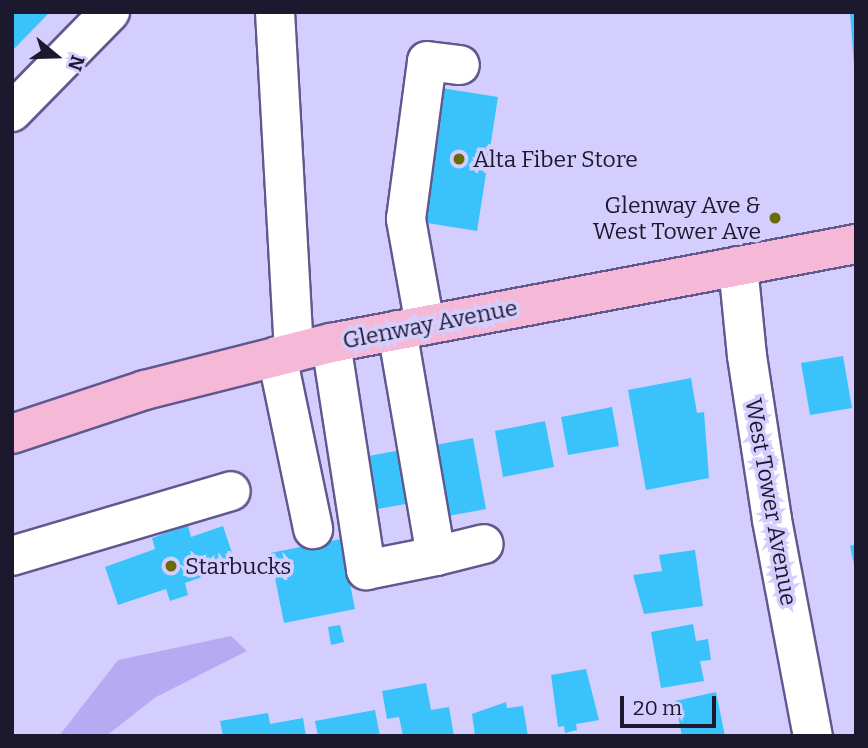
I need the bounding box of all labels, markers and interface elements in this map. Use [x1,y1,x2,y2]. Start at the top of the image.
north arrow [21,21,91,91]
text: N [63,52,90,74]
place label: Alta Fiber Store [473,145,638,173]
marker: Alta Fiber Store [451,151,467,167]
place label: Glenway Ave & West Tower Ave [593,191,761,245]
marker: Glenway Ave & West Tower Ave [767,210,783,226]
street label: Glenway Avenue [340,294,520,354]
street label: West Tower Avenue [739,396,803,608]
place label: Starbucks [185,552,291,580]
marker: Starbucks [163,558,179,574]
scale bar [623,682,719,726]
text: 20 m [633,695,682,721]

